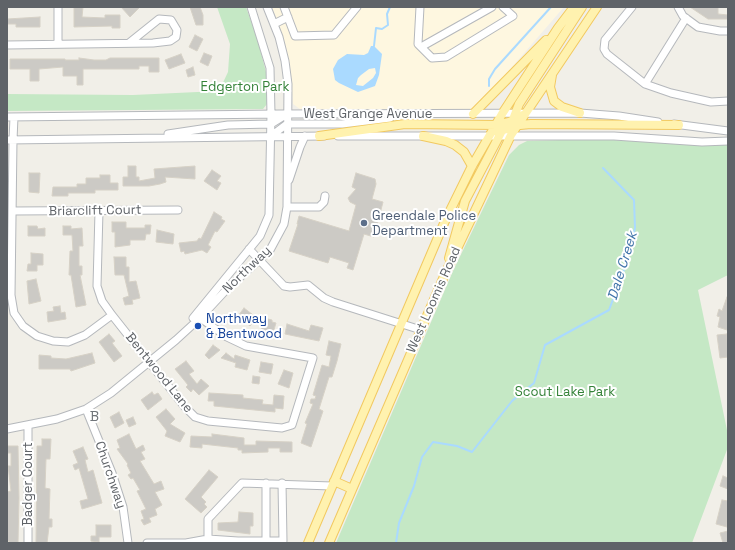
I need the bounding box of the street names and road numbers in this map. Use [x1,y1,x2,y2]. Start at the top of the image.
street label: West Grange Avenue [304,106,432,122]
street label: Briarclift Court [48,202,142,220]
street label: Northway [220,243,274,297]
street label: West Loomis Road [404,245,464,355]
street label: Bentwood Lane [122,330,196,416]
street label: Churchway [91,439,129,511]
street label: Badger Court [20,442,36,526]

